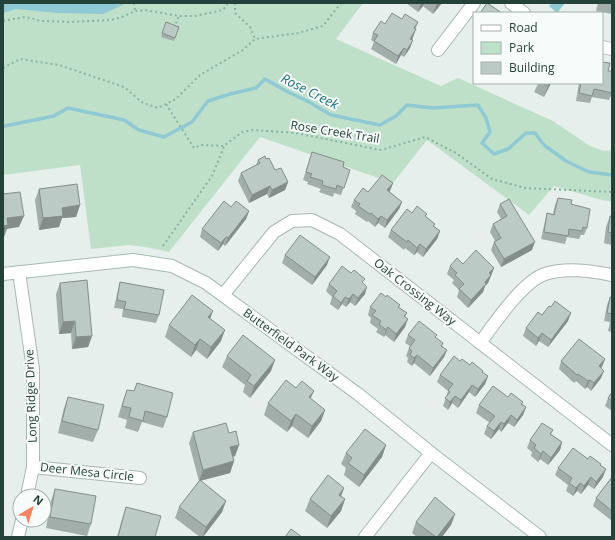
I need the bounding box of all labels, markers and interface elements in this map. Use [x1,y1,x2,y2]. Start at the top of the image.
legend [473,12,603,84]
text: Road [509,19,538,36]
text: Park [509,39,535,56]
text: Building [509,59,555,76]
water label: Rose Creek [278,69,342,113]
street label: Rose Creek Trail [289,116,381,147]
street label: Oak Crossing Way [371,254,461,330]
street label: Butterfield Park Way [240,304,343,386]
street label: Long Ridge Drive [20,348,41,443]
street label: Deer Mesa Circle [39,458,135,485]
north arrow [12,488,52,528]
text: N [30,491,47,508]

